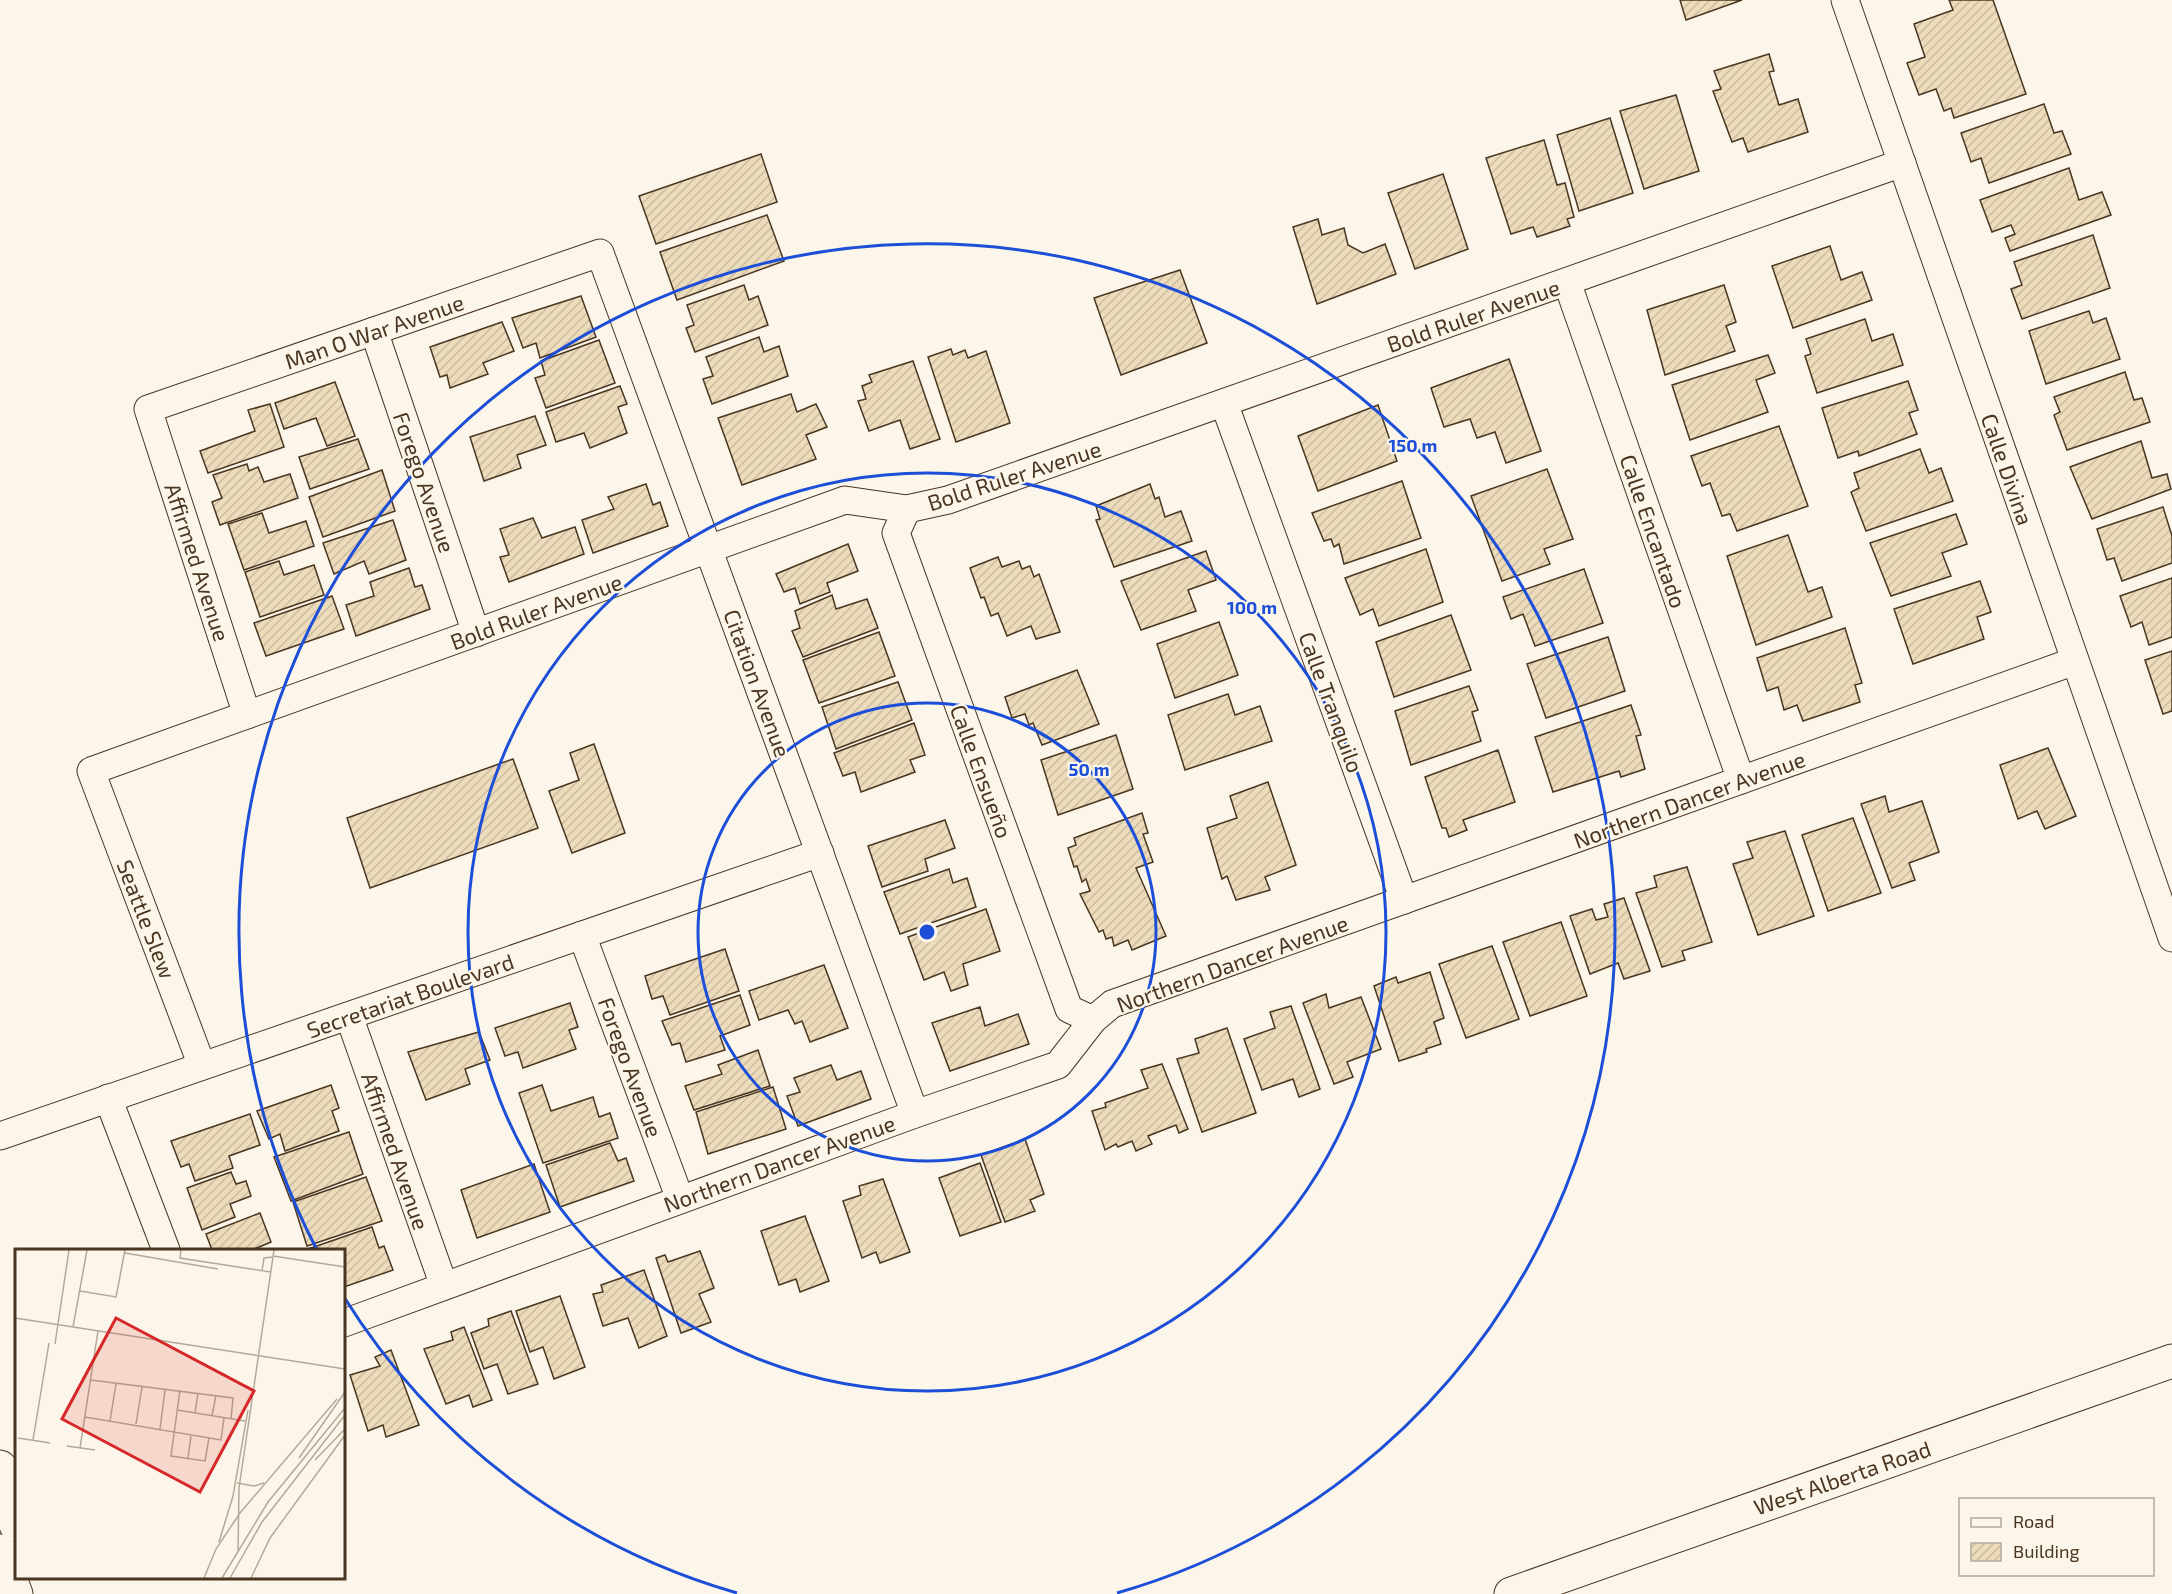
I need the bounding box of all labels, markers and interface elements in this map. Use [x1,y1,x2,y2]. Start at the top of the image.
street label: Bold Ruler Avenue [1383,273,1563,357]
street label: Man O War Avenue [281,288,467,374]
street label: Forego Avenue [389,408,461,556]
street label: Calle Divina [1977,410,2039,528]
text: 150 m [1389,434,1437,456]
street label: Bold Ruler Avenue [924,435,1104,515]
street label: Calle Encantado [1616,451,1692,611]
street label: Affirmed Avenue [160,480,236,644]
street label: Bold Ruler Avenue [446,568,626,654]
text: 100 m [1227,596,1277,618]
street label: Citation Avenue [719,605,797,761]
street label: Calle Tranquilo [1294,628,1370,776]
street label: Calle Ensueño [946,701,1018,841]
street label: Northern Dancer Avenue [1570,745,1808,853]
text: 50 m [1068,758,1110,780]
street label: Seattle Slew [112,856,182,982]
street label: Northern Dancer Avenue [1113,909,1351,1017]
centre of rings [917,922,937,942]
street label: Secretariat Boulevard [303,947,517,1043]
street label: Forego Avenue [594,993,668,1141]
street label: Affirmed Avenue [357,1069,435,1233]
street label: Northern Dancer Avenue [660,1109,898,1217]
inset map [15,1249,345,1579]
street label: West Alberta Road [1750,1434,1934,1520]
legend [1959,1498,2154,1576]
text: Road [2013,1510,2054,1532]
text: Building [2013,1540,2080,1562]

